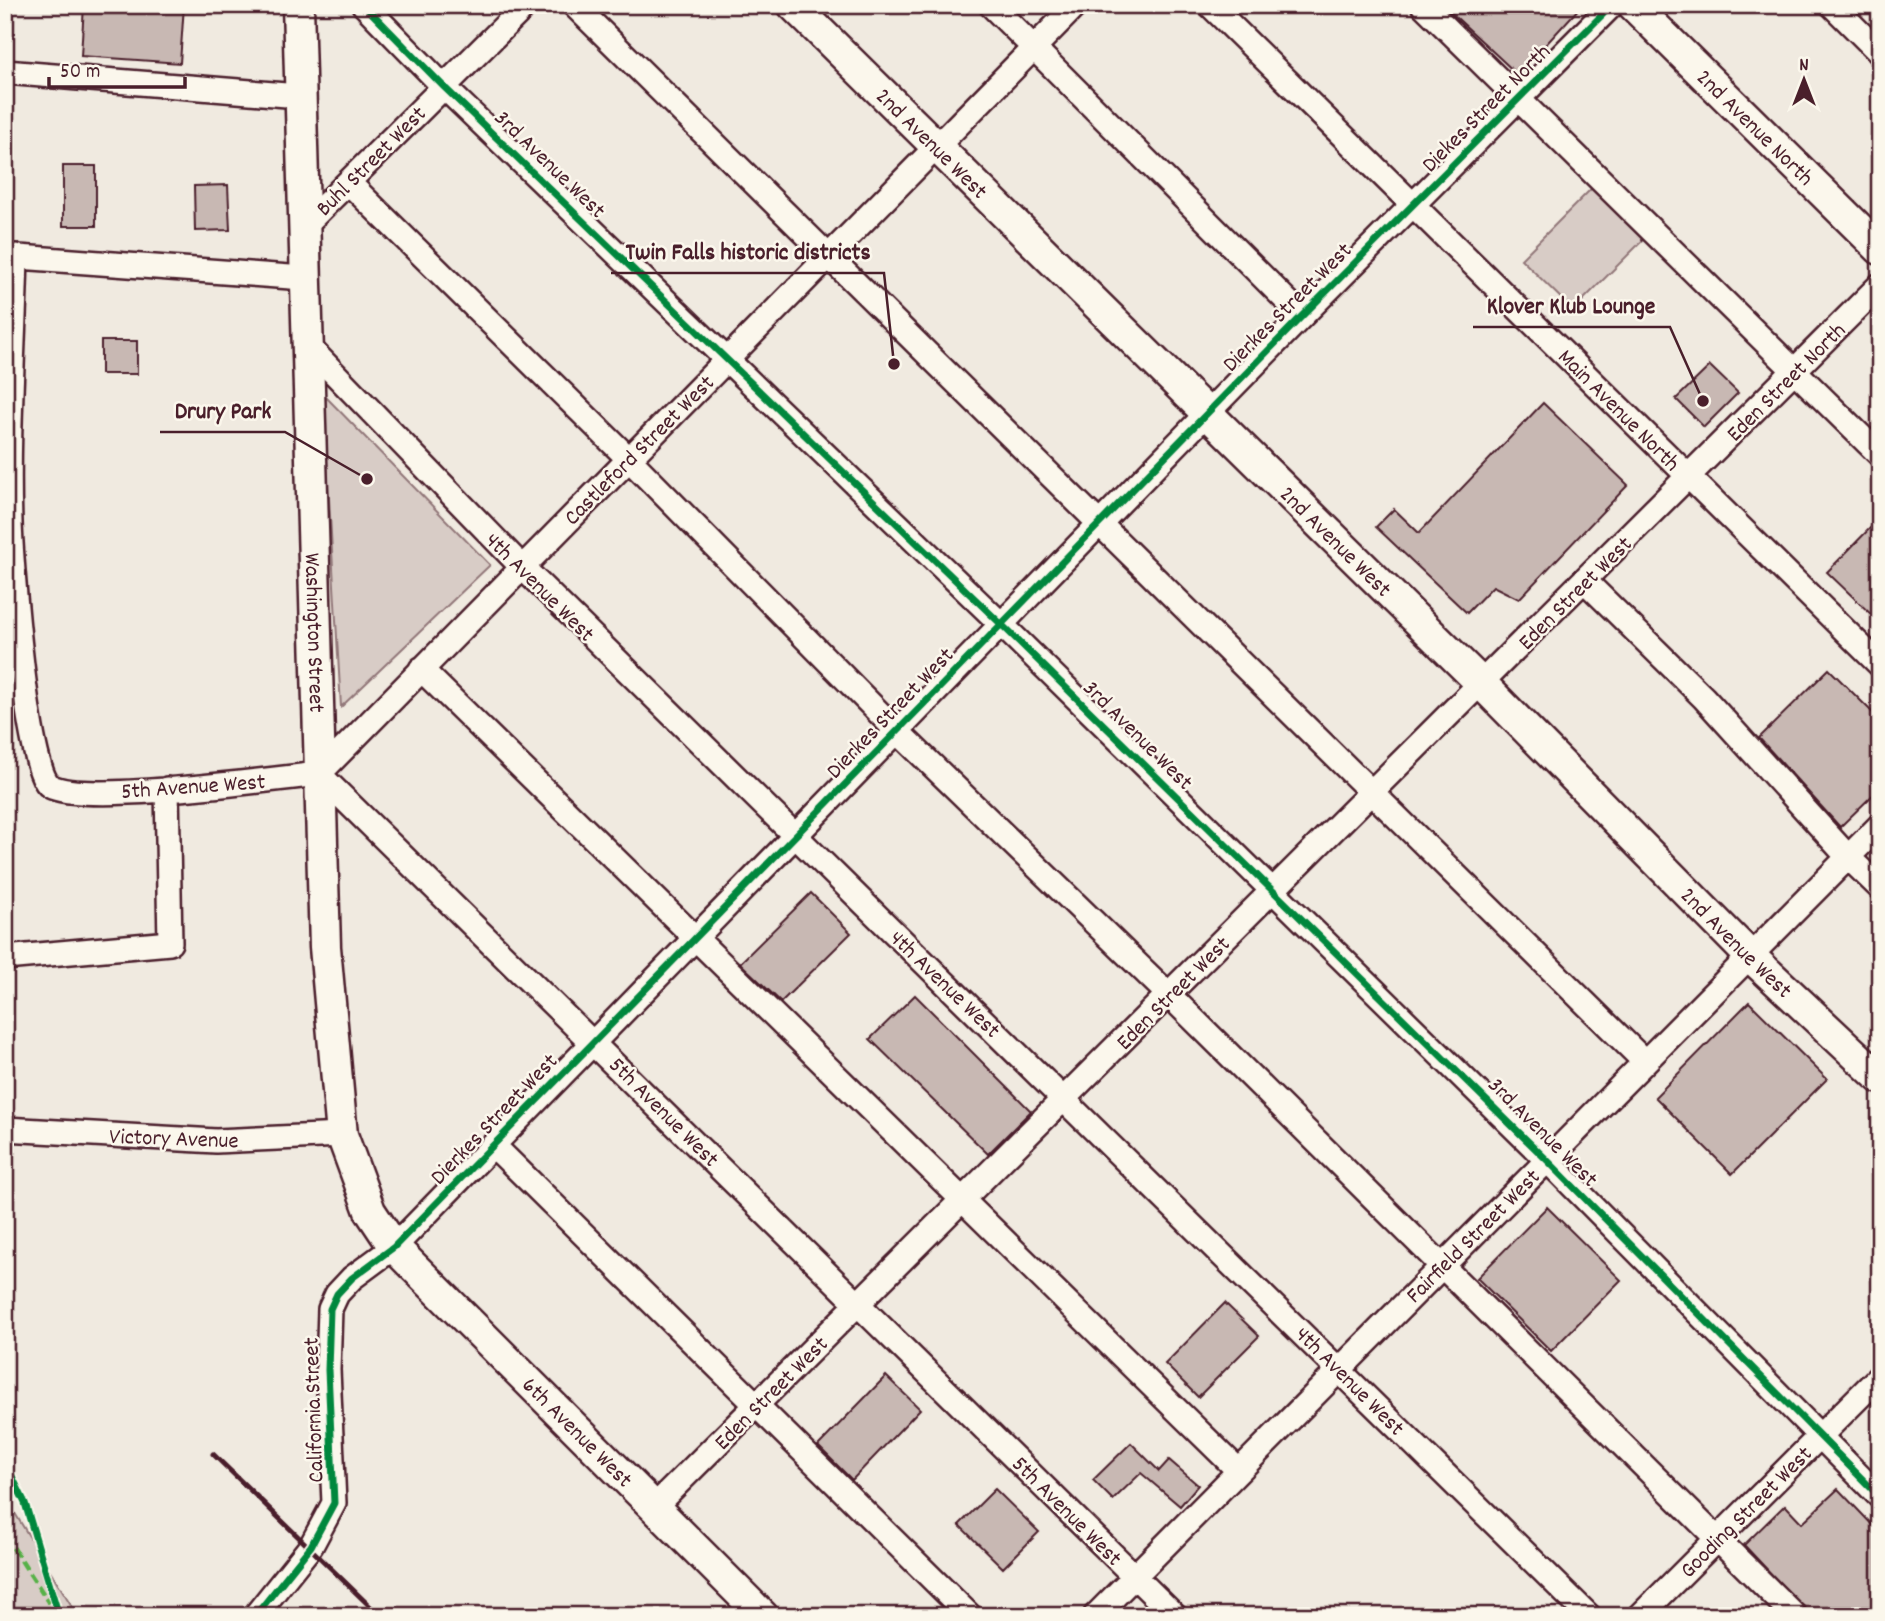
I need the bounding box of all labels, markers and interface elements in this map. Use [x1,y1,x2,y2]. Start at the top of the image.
street label: Diekes Street North [1415,37,1560,182]
scale bar [49,46,186,90]
north arrow [1770,46,1840,116]
text: 50 m [60,58,100,88]
street label: 2nd Avenue North [1692,63,1820,191]
street label: 2nd Avenue West [866,82,994,208]
street label: Buhl Street West [310,100,435,225]
street label: 3rd Avenue West [485,103,612,228]
callout: Twin Falls historic districts [611,228,884,273]
street label: Dierkes Street West [1216,236,1361,381]
text: Twin Falls historic districts [626,237,871,271]
callout: Klover Klub Lounge [1473,282,1670,327]
text: Klover Klub Lounge [1487,291,1656,325]
street label: Eden Street North [1720,316,1855,451]
street label: Main Avenue North [1549,343,1686,480]
street label: Castleford Street West [558,369,723,534]
callout: Drury Park [160,387,285,432]
text: Drury Park [175,396,271,430]
street label: 2nd Avenue West [1270,480,1398,606]
street label: 4th Avenue West [476,526,601,651]
street label: Eden Street West [1512,530,1641,659]
street label: Washington Street [294,553,331,713]
street label: Dierkes Street West [820,641,963,788]
street label: 3rd Avenue West [1074,674,1199,799]
street label: 5th Avenue West [120,767,267,810]
street label: 2nd Avenue West [1671,881,1798,1008]
street label: 4th Avenue West [880,924,1007,1047]
street label: Eden Street West [1110,930,1239,1059]
street label: Dierkes Street West [424,1047,567,1194]
street label: 5th Avenue West [600,1051,725,1176]
street label: 3rd Avenue West [1479,1071,1604,1196]
street label: Victory Avenue [109,1122,239,1159]
street label: Fairfield Street West [1400,1163,1549,1312]
street label: 4th Avenue West [1286,1320,1411,1445]
street label: Eden Street West [708,1330,837,1459]
street label: California Street [296,1337,335,1483]
street label: 6th Avenue West [513,1371,639,1497]
street label: Gooding Street West [1674,1440,1821,1587]
street label: 5th Avenue West [1003,1450,1128,1575]

